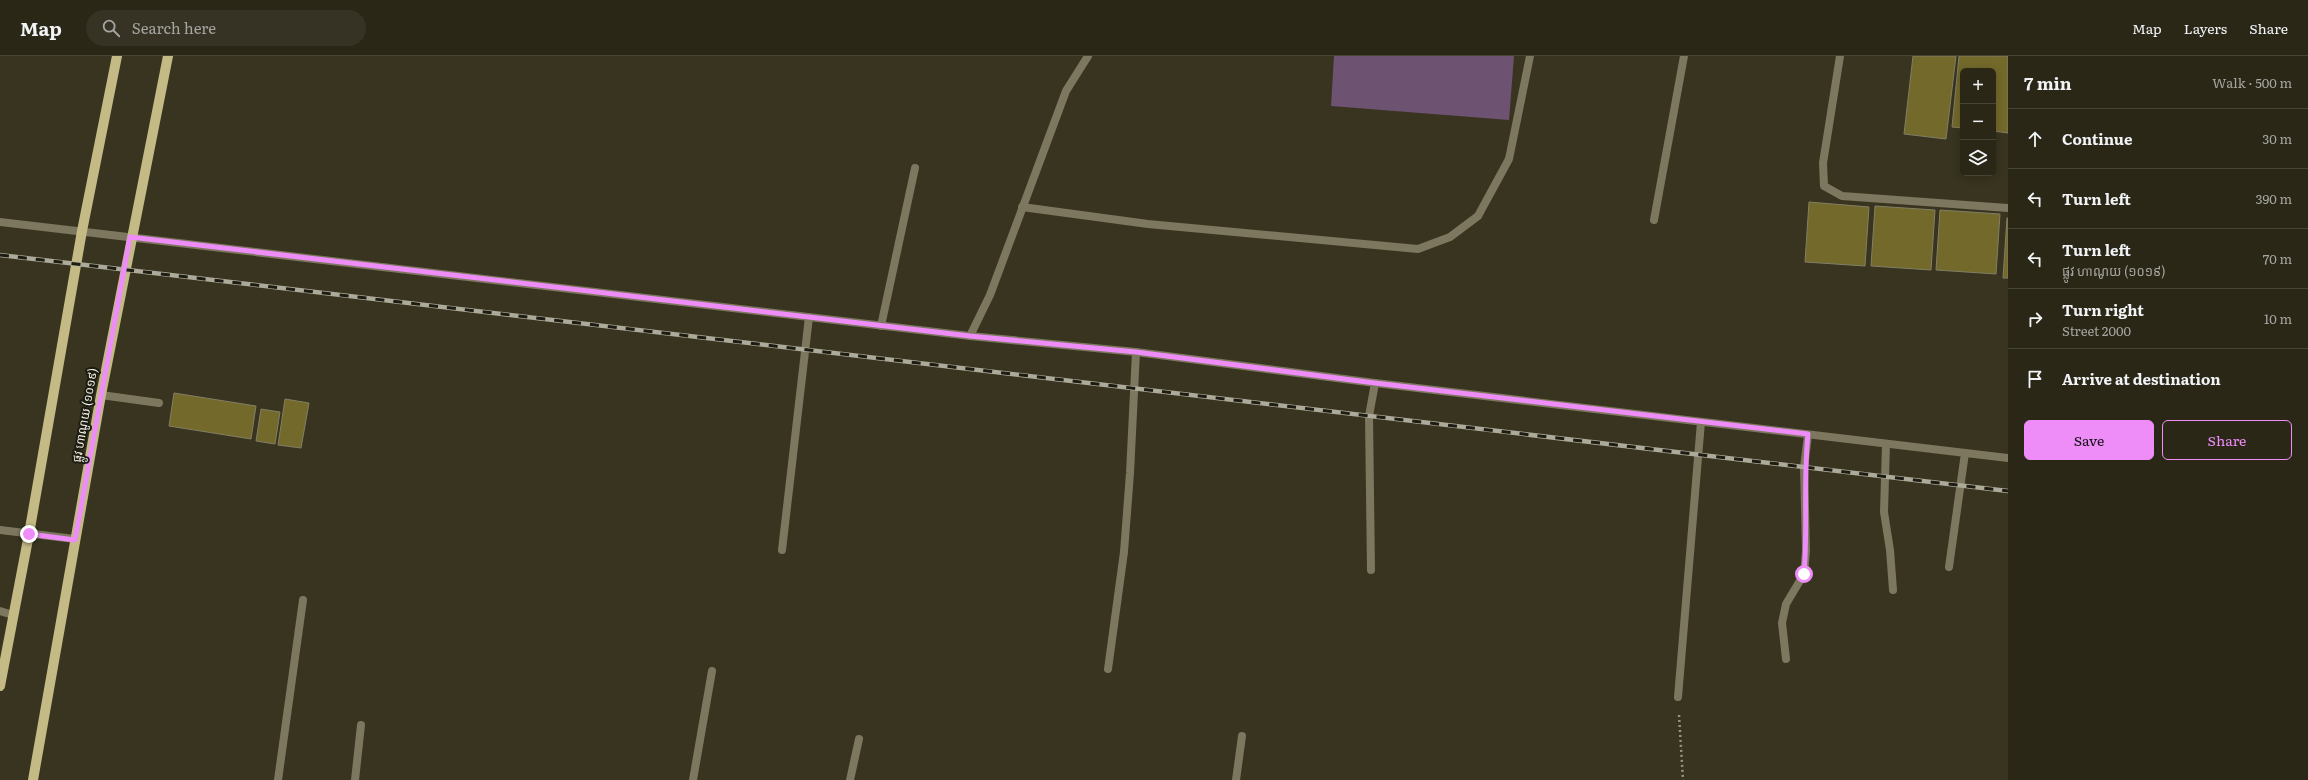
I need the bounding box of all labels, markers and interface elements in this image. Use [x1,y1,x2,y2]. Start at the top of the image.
search box [86,10,366,46]
text: Map [20,14,62,42]
text: Search here [132,16,216,39]
icon: search [100,17,122,39]
text: Map [2132,18,2162,38]
text: Layers [2184,18,2227,38]
text: Share [2249,18,2288,38]
map controls [1960,68,1996,176]
button: + [1960,68,1996,104]
text: 7 min [2024,70,2072,95]
text: Walk · 500 m [2212,73,2292,92]
button: − [1960,104,1996,140]
text: Continue [2062,127,2132,150]
icon: ahead [2024,128,2046,150]
text: 30 m [2262,129,2292,148]
button: layers [1960,140,1996,176]
text: Turn left [2062,187,2131,210]
icon: left [2024,188,2046,210]
text: 390 m [2255,189,2292,208]
text: Turn left [2062,238,2131,261]
icon: left [2024,248,2046,270]
text: 70 m [2263,249,2292,268]
text: ផ្លូវ ហាណូយ (១០១៩) [2062,261,2166,280]
text: Turn right [2062,298,2144,321]
icon: right [2024,308,2046,330]
text: 10 m [2264,309,2292,328]
text: Street 2000 [2062,321,2131,340]
street label: ផ្លូវ ហាណូយ (១០១៩) [67,366,104,464]
text: Arrive at destination [2062,367,2221,390]
icon: arrive [2024,368,2046,390]
button: Save [2024,420,2154,460]
button: Share [2162,420,2292,460]
route end [20,525,38,543]
route start [1795,565,1813,583]

